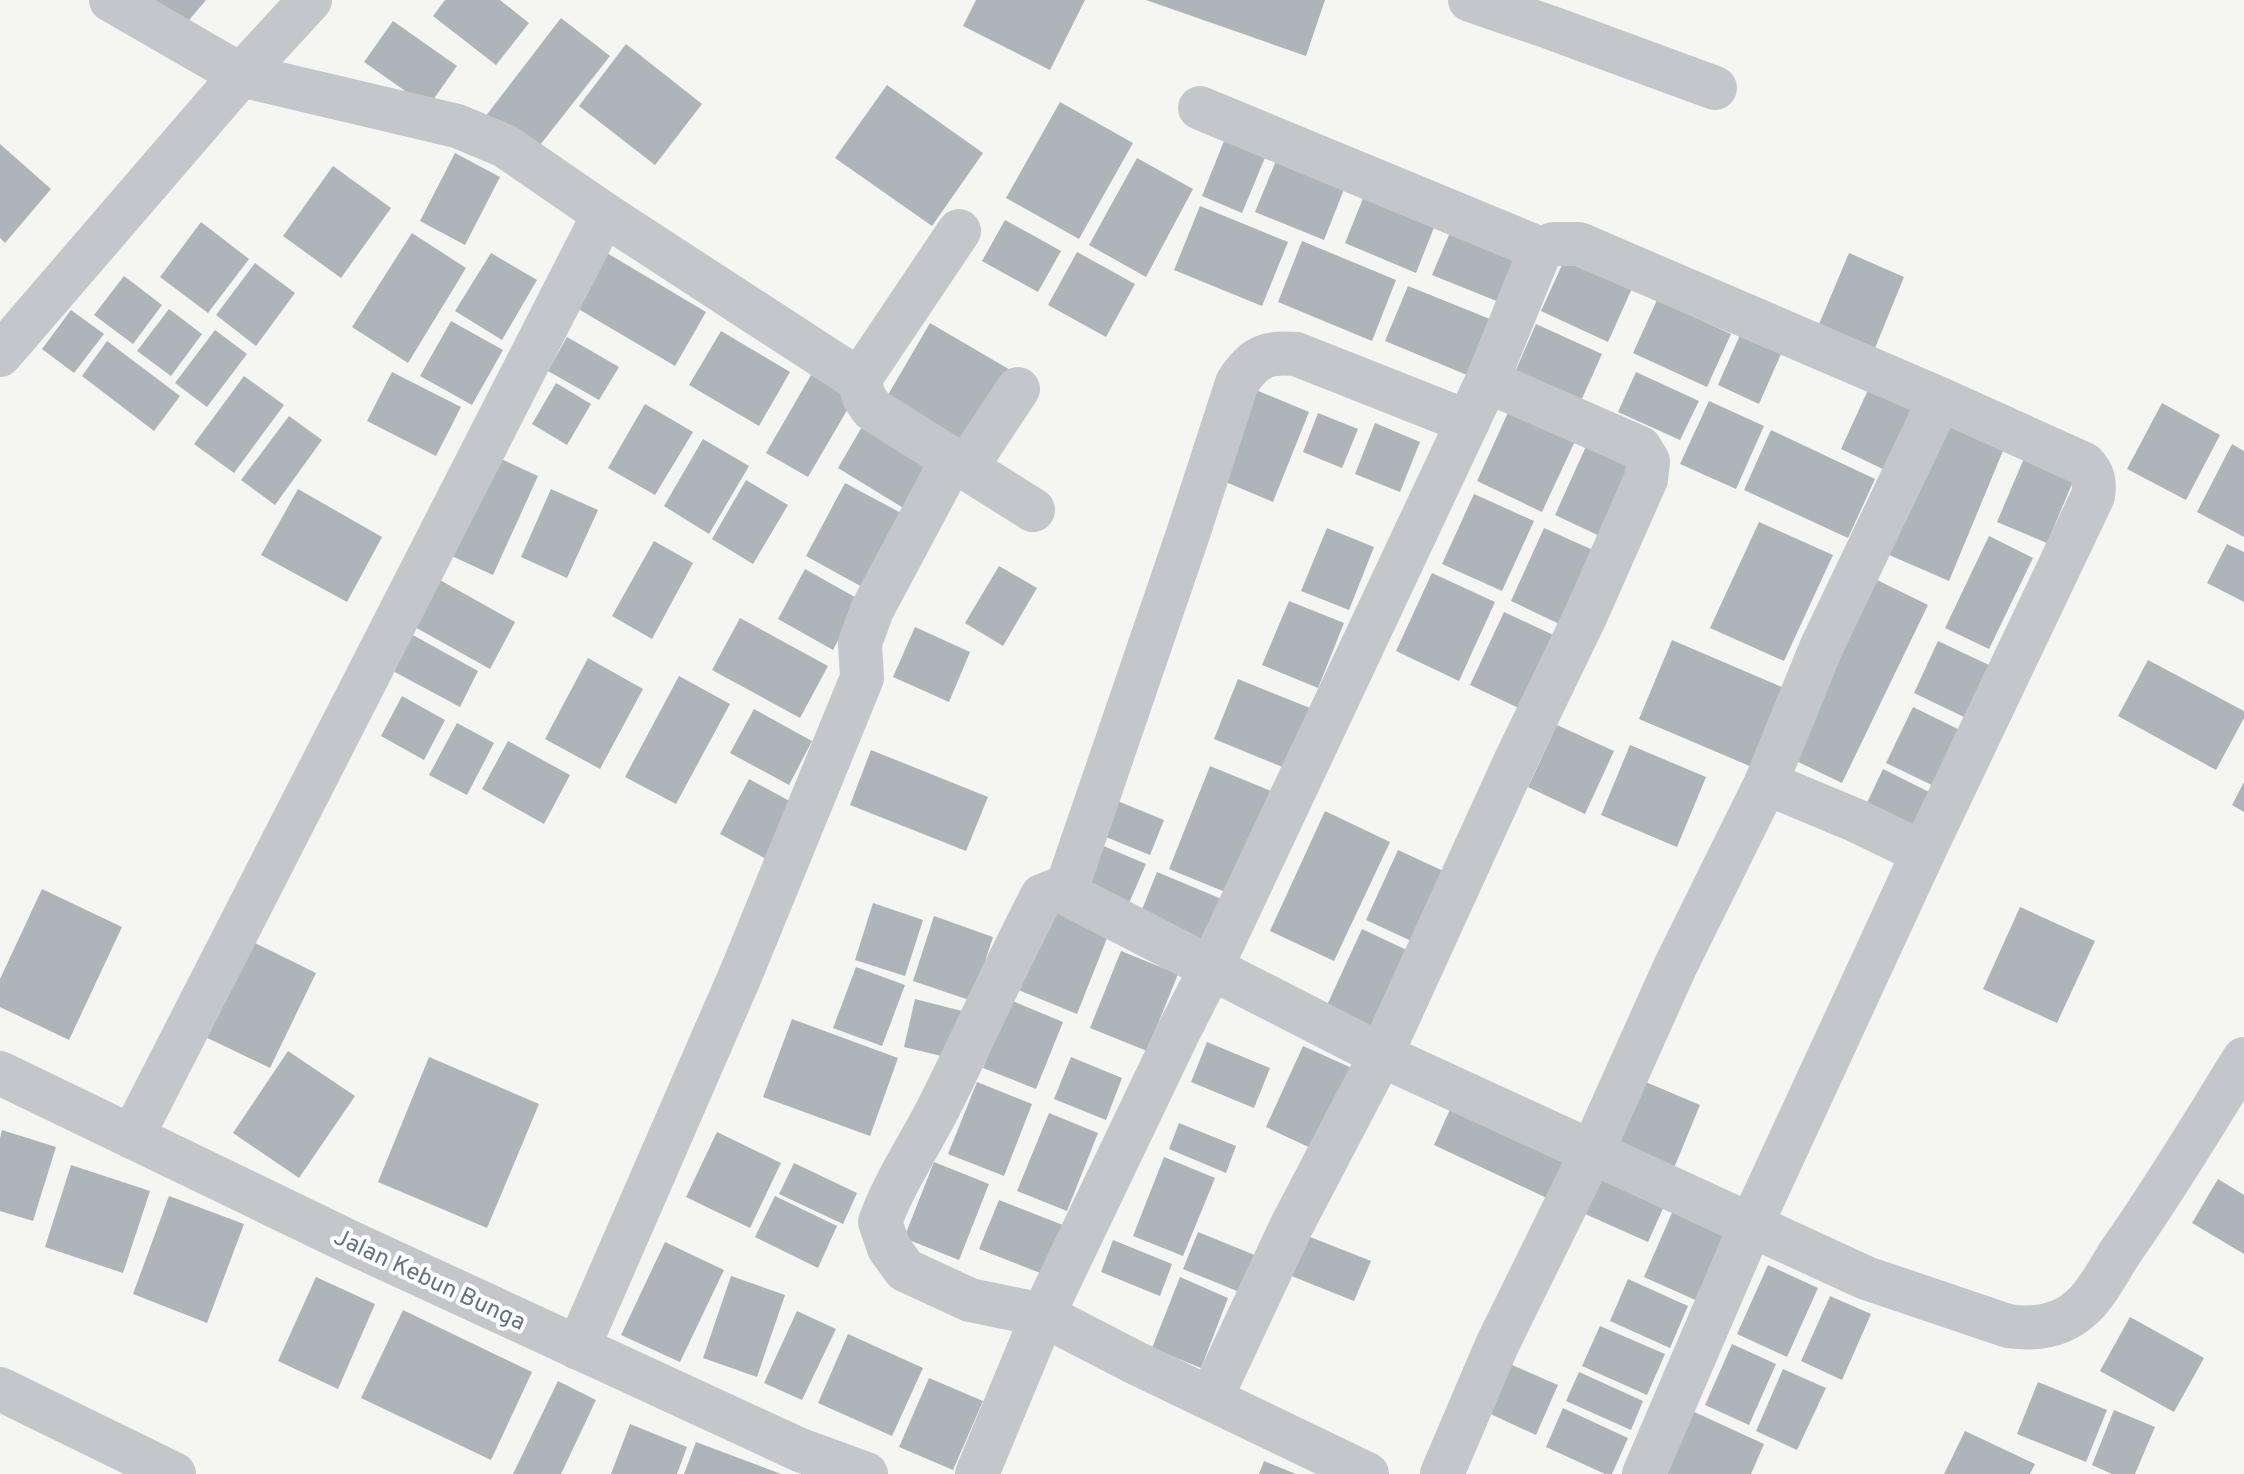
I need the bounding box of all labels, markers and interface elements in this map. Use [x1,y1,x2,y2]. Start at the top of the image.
street label: Jalan Kebun Bunga [328,1223,530,1338]

